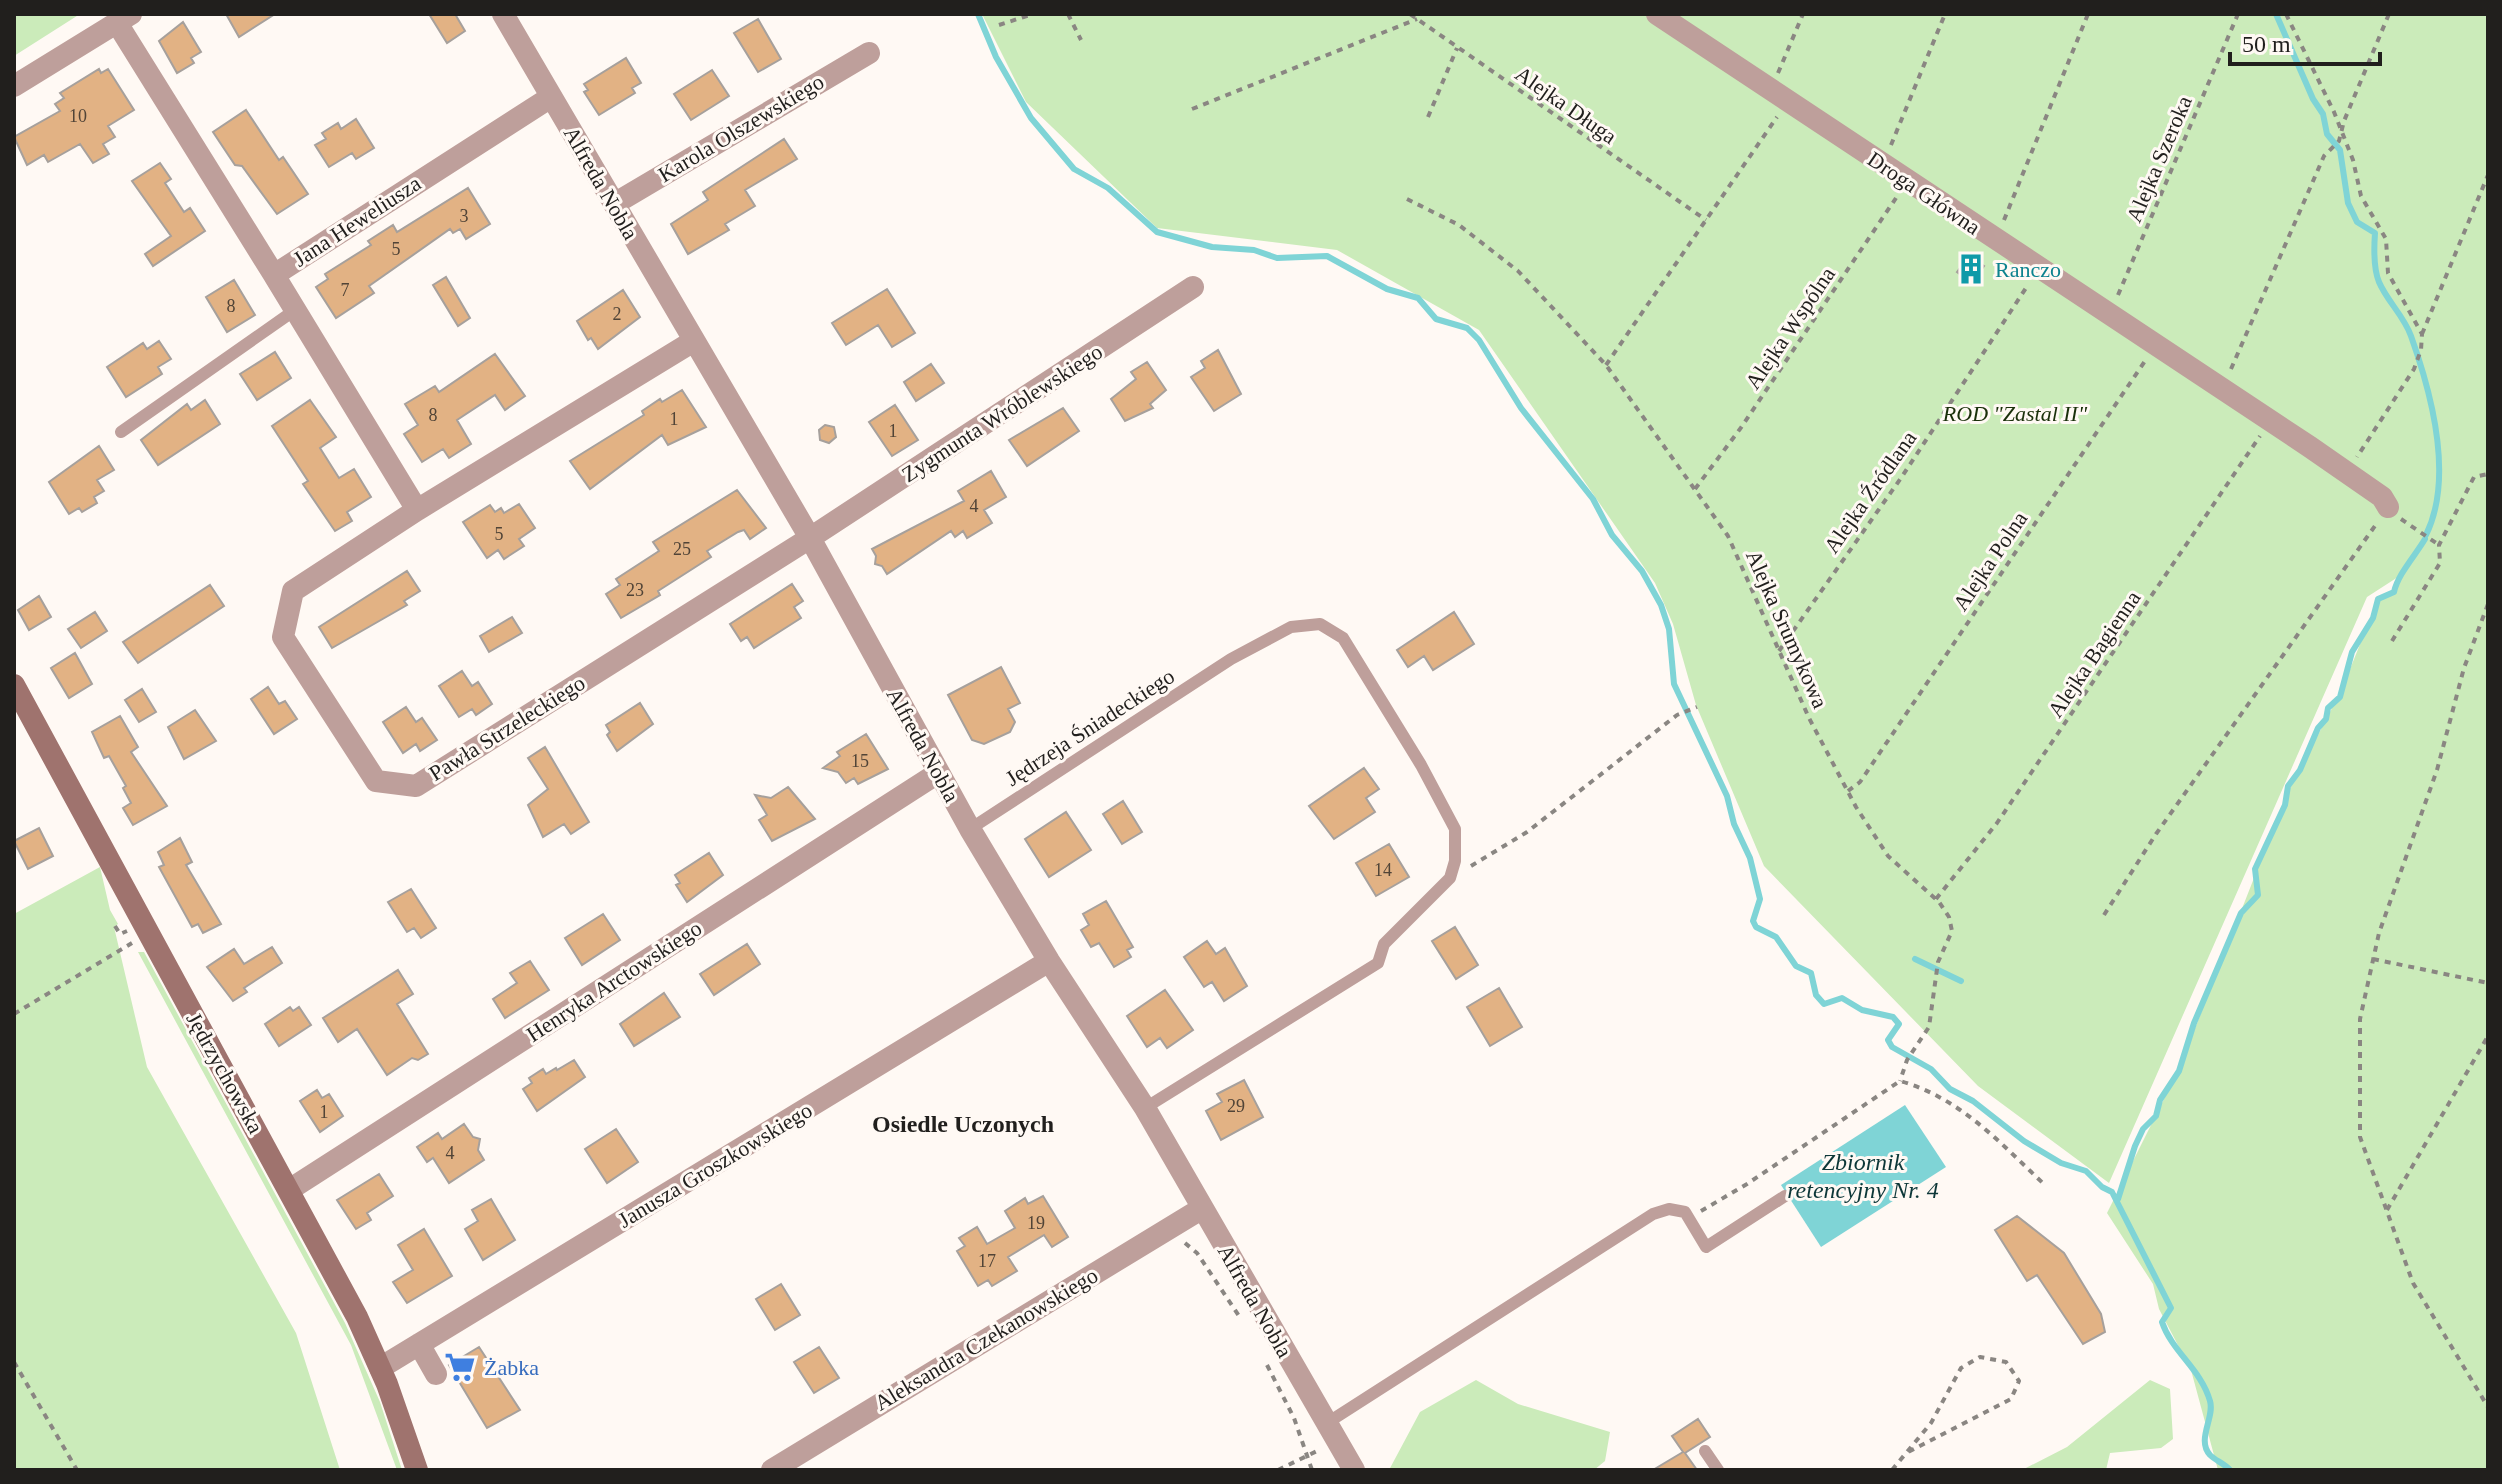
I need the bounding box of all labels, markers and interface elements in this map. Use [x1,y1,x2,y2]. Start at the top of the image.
scale bar [2230,16,2380,66]
text: 50 m [2242,31,2291,57]
street label: Alejka Długa [1511,61,1622,149]
street label: Karola Olszewskiego [654,69,828,187]
street label: Alejka Szeroka [2121,92,2197,226]
house number: 10 [69,106,87,126]
street label: Alfreda Nobla [559,122,644,244]
street label: Droga Główna [1863,146,1985,240]
street label: Jana Heweliusza [288,170,426,272]
house number: 3 [460,206,469,226]
house number: 5 [392,239,401,259]
building icon: Ranczo [1954,252,1988,286]
place label: Ranczo [1995,257,2061,282]
street label: Alejka Wspólna [1740,262,1840,394]
house number: 7 [341,280,350,300]
house number: 8 [227,296,236,316]
house number: 2 [613,304,622,324]
street label: Zygmunta Wróblewskiego [897,339,1107,487]
park label: ROD "Zastal II" [1942,401,2088,426]
house number: 8 [429,405,438,425]
house number: 1 [670,409,679,429]
house number: 1 [889,421,898,441]
street label: Alejka Źródlana [1819,426,1922,558]
house number: 4 [970,496,979,516]
street label: Alejka Polna [1948,506,2032,615]
house number: 5 [495,524,504,544]
house number: 25 [673,539,691,559]
street label: Alejka Srumykowa [1741,546,1833,712]
house number: 23 [626,580,644,600]
street label: Alejka Bagienna [2042,586,2146,722]
street label: Jędrzeja Śniadeckiego [1001,663,1179,791]
street label: Pawła Strzeleckiego [424,670,590,786]
street label: Alfreda Nobla [881,684,965,807]
house number: 15 [851,751,869,771]
house number: 14 [1374,860,1392,880]
street label: Henryka Arctowskiego [522,915,706,1047]
street label: Jędrzychowska [181,1008,269,1138]
house number: 29 [1227,1096,1245,1116]
street label: Janusza Groszkowskiego [614,1097,816,1233]
house number: 1 [320,1102,329,1122]
district label: Osiedle Uczonych [872,1111,1054,1137]
house number: 4 [446,1143,455,1163]
water label: Zbiornik retencyjny Nr. 4 [1787,1149,1939,1203]
house number: 19 [1027,1213,1045,1233]
street label: Alfreda Nobla [1213,1240,1298,1362]
house number: 17 [978,1251,996,1271]
street label: Aleksandra Czekanowskiego [870,1262,1102,1416]
supermarket icon: Żabka [443,1350,477,1384]
place label: Żabka [484,1355,539,1380]

